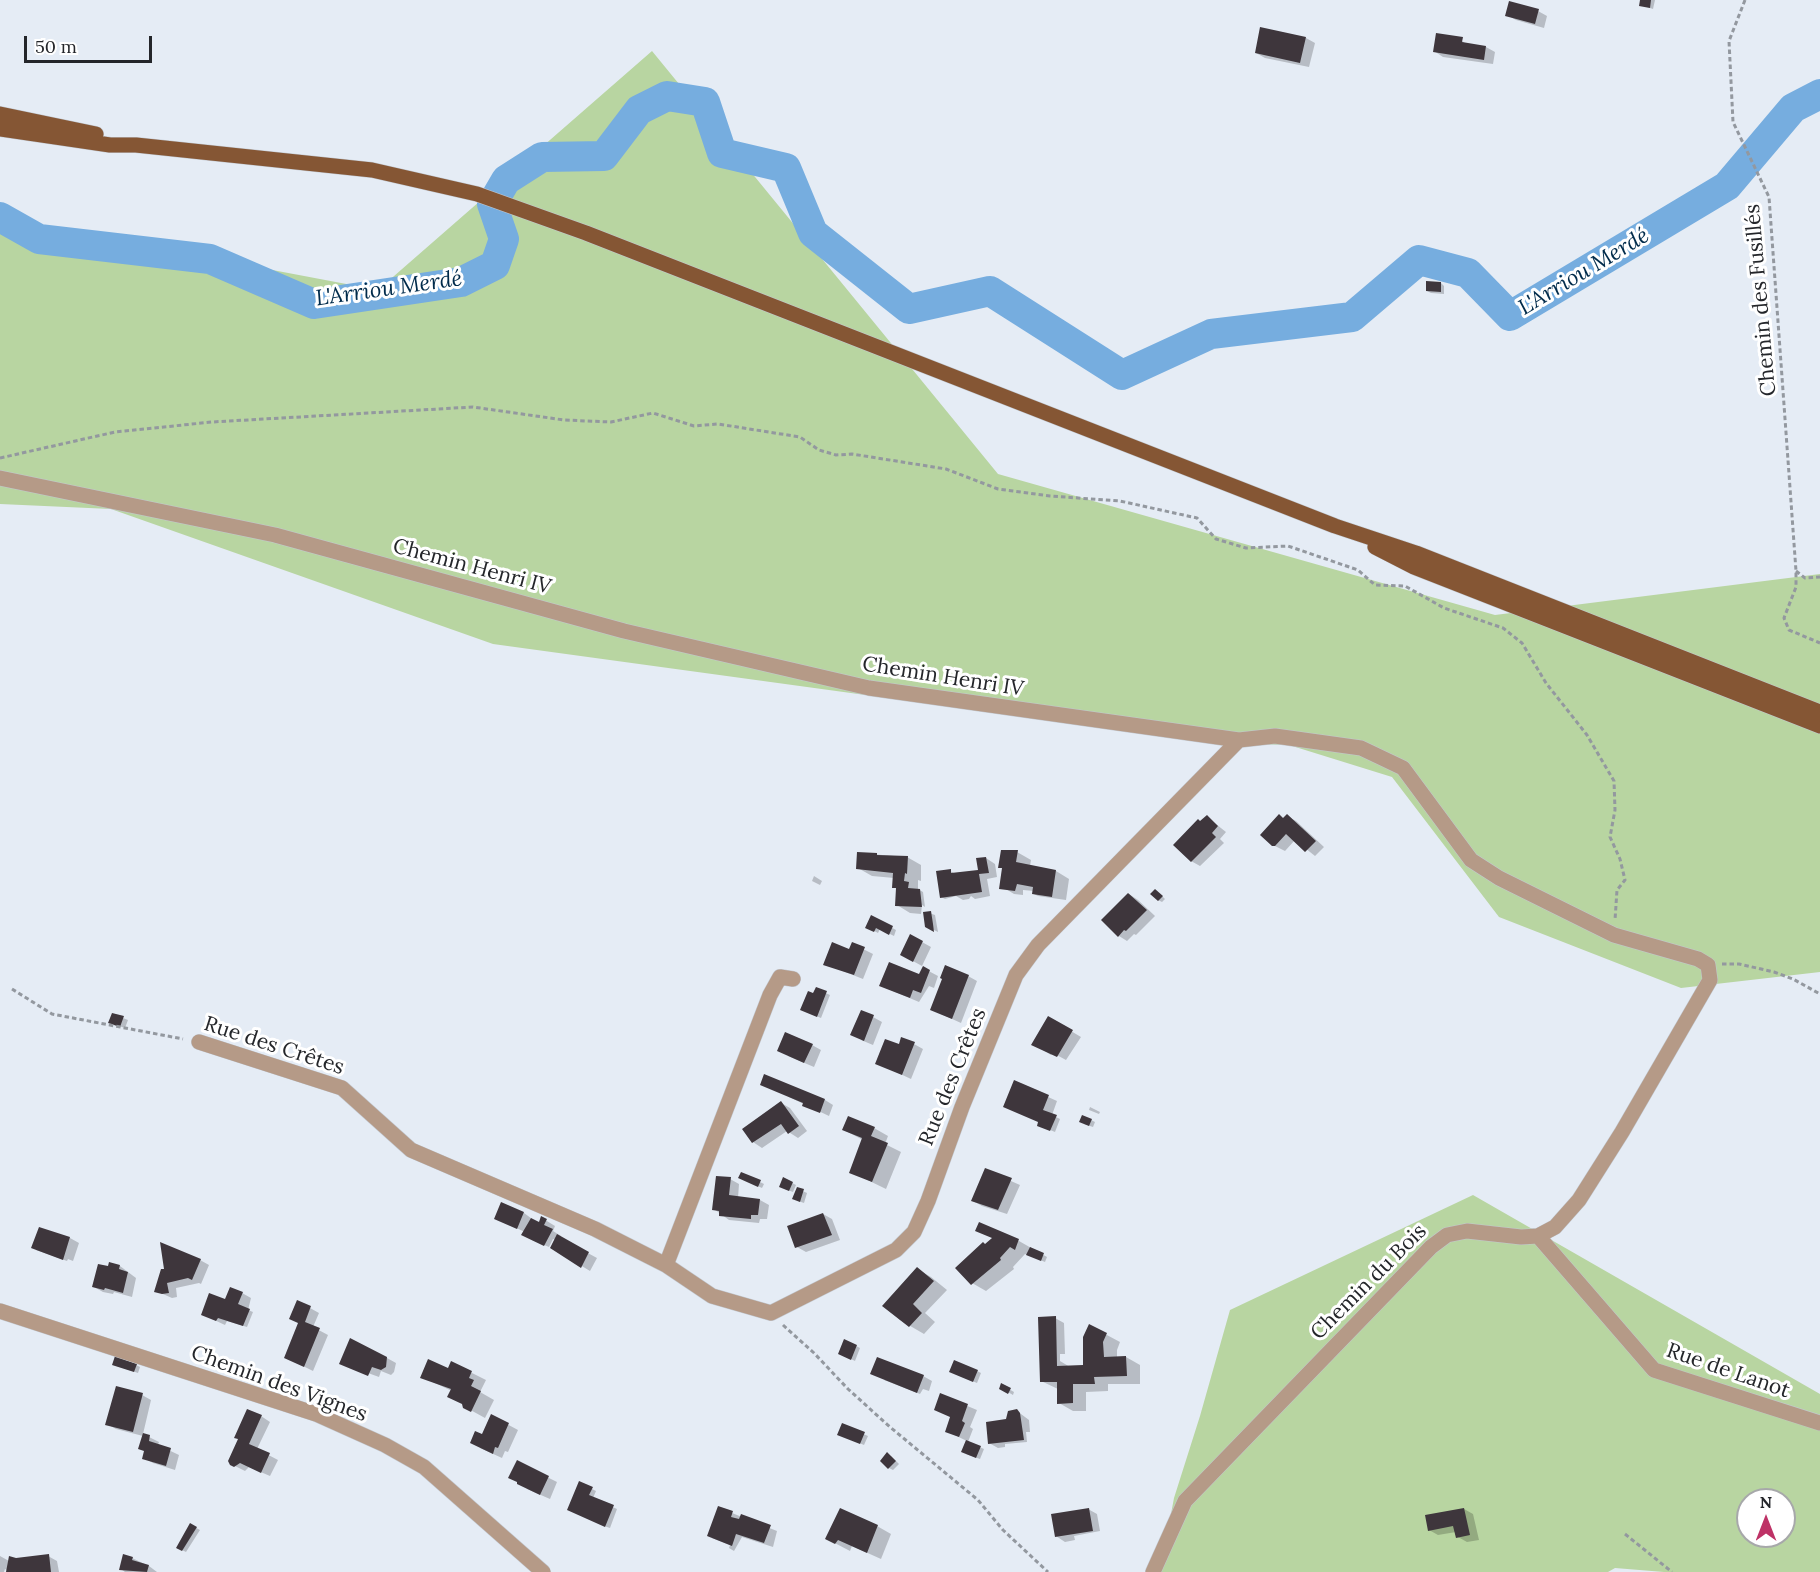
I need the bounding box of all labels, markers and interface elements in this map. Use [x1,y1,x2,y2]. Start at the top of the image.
scale bar [27,24,154,62]
text: 50 m [35,35,77,58]
street label: Chemin des Fusillés [1740,203,1782,397]
water label: L'Arriou Merdé [1514,223,1654,321]
water label: L'Arriou Merdé [314,266,464,312]
street label: Chemin Henri IV [390,534,554,600]
street label: Chemin Henri IV [861,652,1025,702]
street label: Rue des Crêtes [914,1005,992,1149]
street label: Rue des Crêtes [201,1011,347,1081]
street label: Chemin du Bois [1306,1219,1432,1345]
street label: Rue de Lanot [1663,1338,1793,1404]
street label: Chemin des Vignes [188,1340,370,1428]
north arrow [1736,1488,1796,1548]
text: N [1760,1492,1772,1512]

